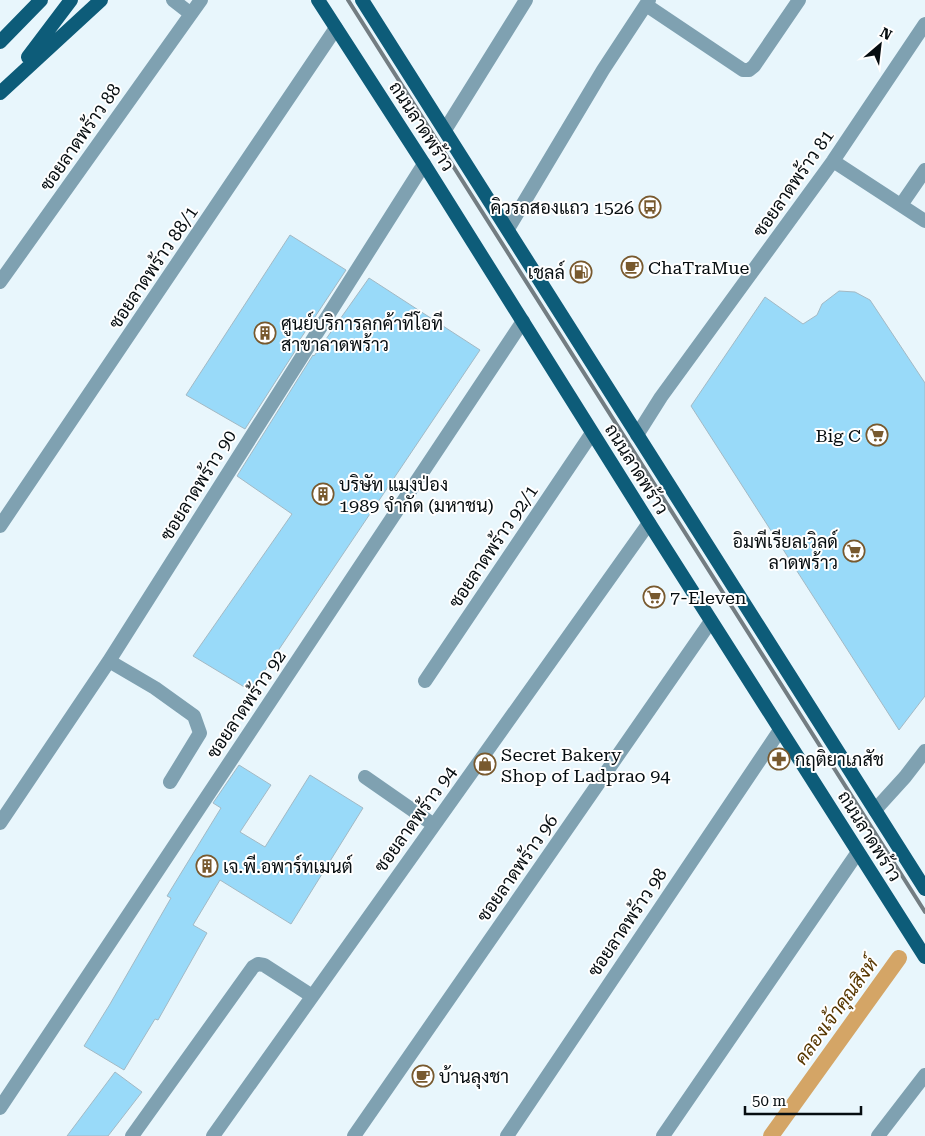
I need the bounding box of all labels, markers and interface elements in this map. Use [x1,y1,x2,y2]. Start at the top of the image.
north arrow [855,20,905,70]
text: N [878,24,895,43]
street label: ถนนลาดพร้าว [385,77,460,175]
street label: ซอยลาดพร้าว 88 [34,79,125,195]
street label: ซอยลาดพร้าว 81 [747,125,838,241]
bus stop icon: คิวรถสองแถว 1526 [638,195,662,219]
place label: คิวรถสองแถว 1526 [491,197,634,218]
street label: ซอยลาดพร้าว 88/1 [103,201,202,332]
cafe icon: ChaTraMue [620,255,644,279]
place label: ChaTraMue [648,257,749,278]
place label: เชลล์ [528,260,565,283]
fuel station icon: เชลล์ [569,260,593,284]
place label: ศูนย์บริการลูกค้าทีโอที สาขาลาดพร้าว [281,311,443,355]
building icon: ศูนย์บริการลูกค้าทีโอที สาขาลาดพร้าว [253,321,277,345]
street label: ถนนลาดพร้าว [601,419,674,518]
supermarket icon: Big C [865,423,889,447]
street label: ซอยลาดพร้าว 90 [155,425,240,544]
place label: Big C [816,425,861,446]
place label: บริษัท แมงป่อง 1989 จำกัด (มหาชน) [339,474,494,516]
street label: ซอยลาดพร้าว 92/1 [443,480,542,611]
building icon: บริษัท แมงป่อง 1989 จำกัด (มหาชน) [311,482,335,506]
place label: อิมพีเรียลเวิลด์ ลาดพร้าว [733,529,838,573]
supermarket icon: อิมพีเรียลเวิลด์ ลาดพร้าว [842,539,866,563]
supermarket icon: 7-Eleven [642,585,666,609]
place label: 7-Eleven [670,587,747,608]
street label: ซอยลาดพร้าว 92 [201,645,290,762]
place label: Secret Bakery Shop of Ladprao 94 [501,744,670,786]
pharmacy icon: กฤติยาเภสัช [767,747,791,771]
place label: กฤติยาเภสัช [795,749,884,771]
shop icon: Secret Bakery Shop of Ladprao 94 [473,752,497,776]
street label: ซอยลาดพร้าว 94 [369,761,461,876]
street label: ถนนลาดพร้าว [834,786,907,885]
street label: ซอยลาดพร้าว 96 [471,810,562,926]
building icon: เจ.พี.อพาร์ทเมนต์ [195,854,219,878]
place label: เจ.พี.อพาร์ทเมนต์ [223,854,353,877]
street label: ซอยลาดพร้าว 98 [582,863,671,980]
water label: คลองเจ้าคุณสิงห์ [789,950,885,1070]
cafe icon: บ้านลุงชา [411,1064,435,1088]
place label: บ้านลุงชา [439,1065,509,1089]
scale bar [745,1084,861,1116]
text: 50 m [752,1092,787,1110]

